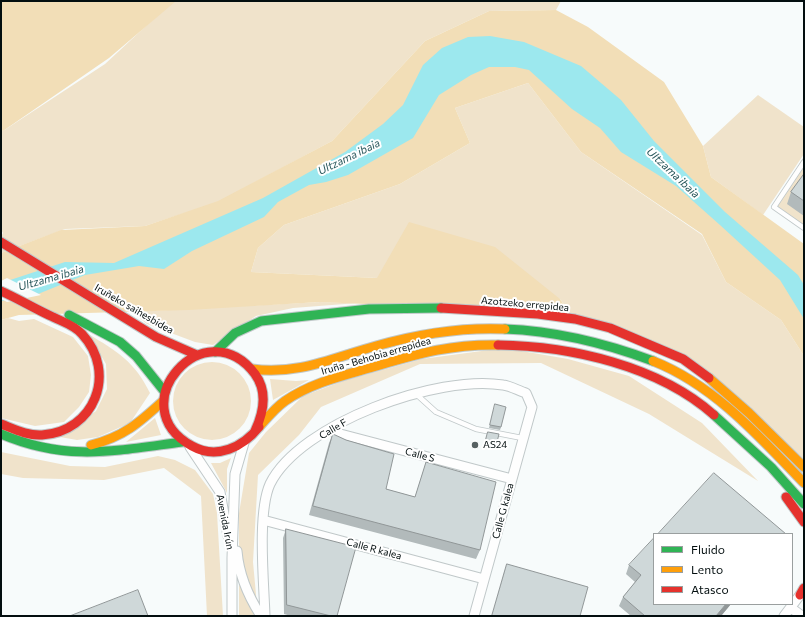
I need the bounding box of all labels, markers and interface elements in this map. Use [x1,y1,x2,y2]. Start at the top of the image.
water label: Ultzama ibaia [316,136,382,178]
water label: Ultzama ibaia [644,145,702,201]
water label: Ultzama ibaia [17,262,85,294]
street label: Iruñeko saihesbidea [92,282,176,336]
street label: Azotzeko errepidea [480,294,570,314]
street label: Iruña - Behobia errepidea [320,335,432,377]
street label: Calle F [317,416,349,442]
place label: AS24 [483,439,507,451]
marker: AS24 [470,440,480,450]
street label: Calle S [404,445,436,465]
street label: Calle G kalea [490,482,516,540]
street label: Avenida Irún [214,493,236,551]
legend [653,533,793,605]
street label: Calle R kalea [345,536,403,562]
text: Fluido [691,542,725,556]
text: Lento [691,562,723,576]
text: Atasco [691,582,729,596]

